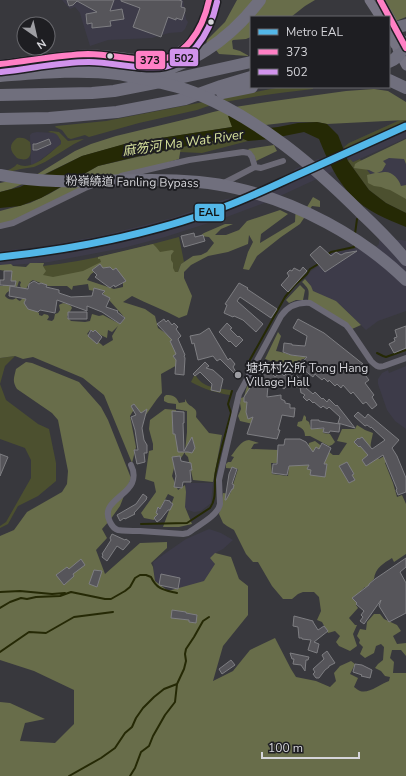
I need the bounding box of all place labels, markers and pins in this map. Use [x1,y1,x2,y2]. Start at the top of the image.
unlabelled marker [206,17,216,27]
unlabelled marker [105,51,115,61]
place label: 塘坑村公所 Tong Hang Village Hall [245,360,368,390]
marker: 塘坑村公所 Tong Hang Village Hall [233,370,243,380]

